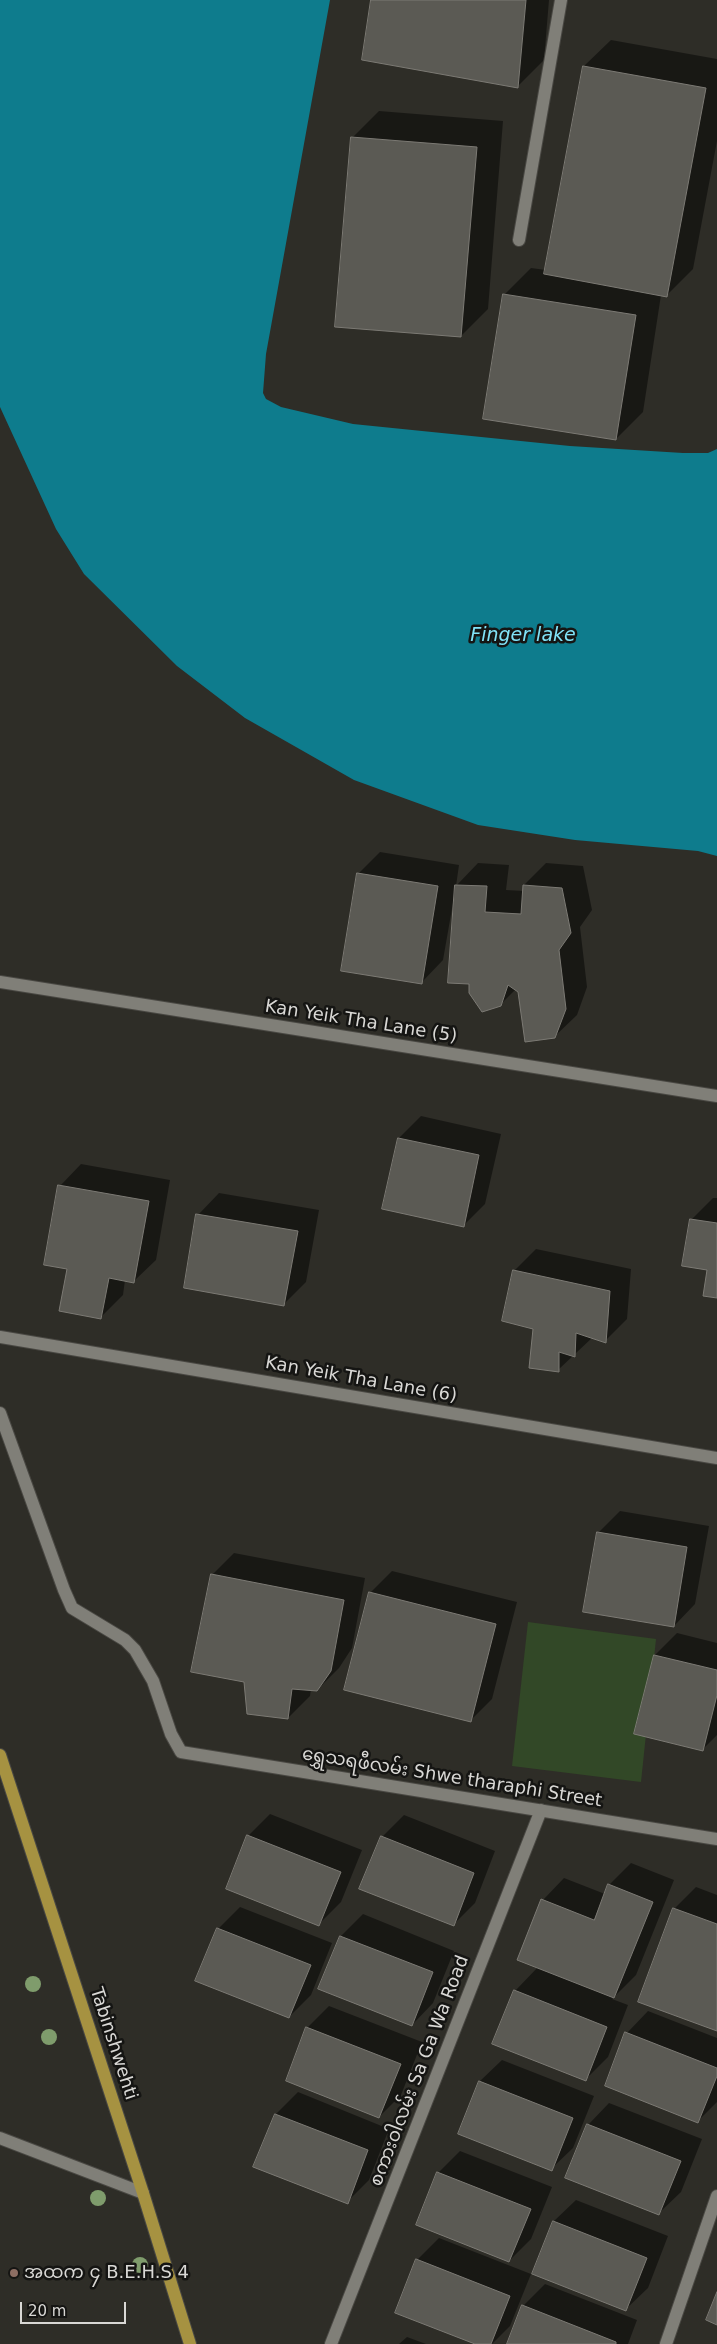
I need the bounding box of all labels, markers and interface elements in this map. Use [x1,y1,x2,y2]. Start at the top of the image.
water label: Finger lake [470,625,576,647]
street label: Kan Yeik Tha Lane (5) [263,996,459,1048]
street label: Kan Yeik Tha Lane (6) [263,1352,459,1408]
street label: ရွှေသရဖီလမ်း Shwe tharaphi Street [301,1744,603,1812]
street label: စကားဝါလမ်း Sa Ga Wa Road [366,1953,474,2189]
street label: Tabinshwehti [85,1985,141,2103]
place label: အထက ၄ B.E.H.S 4 [24,2262,189,2284]
marker: အထက ၄ B.E.H.S 4 [8,2267,20,2279]
scale bar [22,2292,129,2324]
text: 20 m [28,2302,66,2320]

